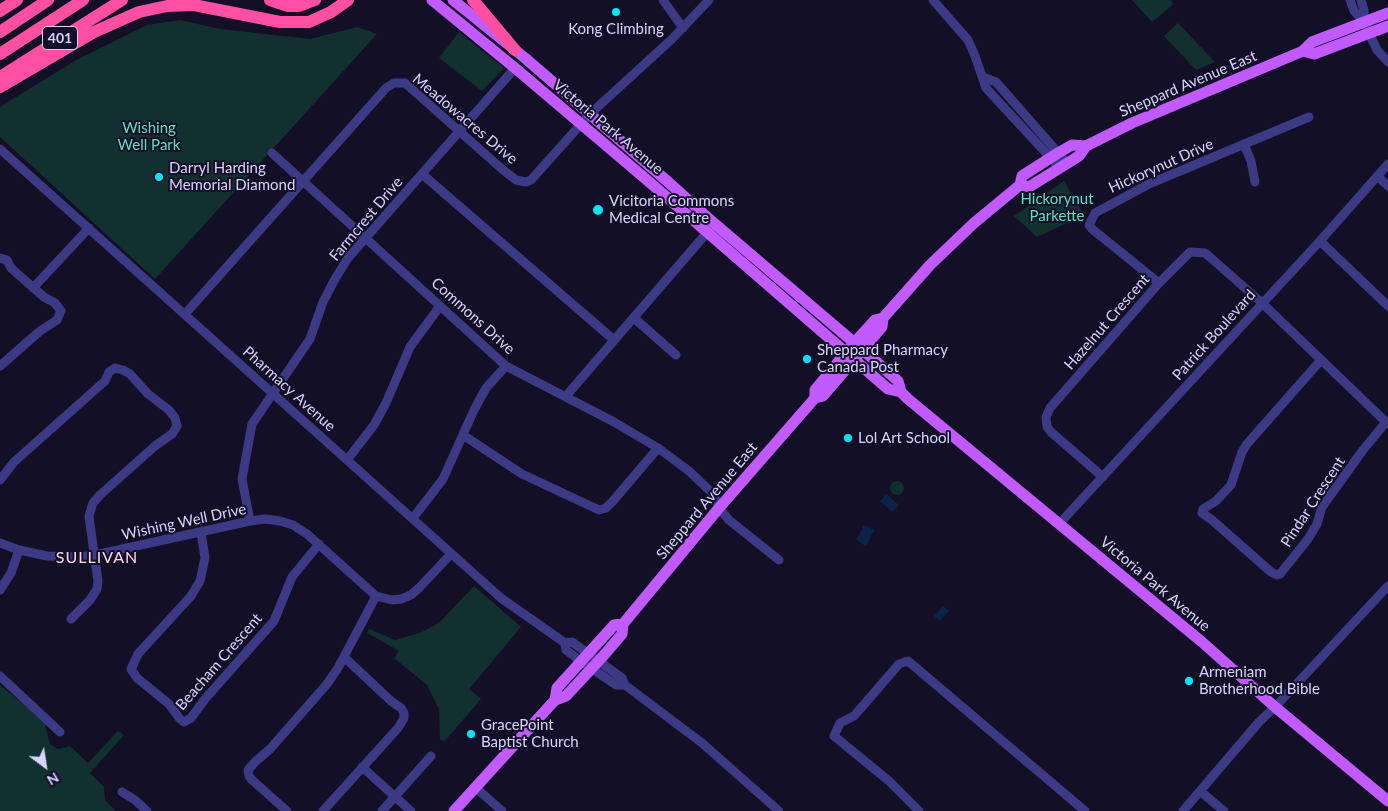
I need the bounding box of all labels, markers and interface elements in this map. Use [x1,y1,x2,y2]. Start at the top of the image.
marker: Kong Climbing [610,6,622,18]
place label: Kong Climbing [568,20,664,38]
road number: 401 [42,26,78,49]
street label: Sheppard Avenue East [1117,47,1259,121]
street label: Meadowacres Drive [409,70,521,168]
street label: Victoria Park Avenue [549,76,667,178]
park label: Wishing Well Park [118,119,180,154]
street label: Hickorynut Drive [1106,135,1216,197]
place label: Darryl Harding Memorial Diamond [169,159,295,194]
marker: Darryl Harding Memorial Diamond [153,171,165,183]
street label: Farmcrest Drive [326,173,406,265]
park label: Hickorynut Parkette [1020,190,1094,225]
place label: Vicitoria Commons Medical Centre [609,192,734,227]
marker: Vicitoria Commons Medical Centre [591,203,605,217]
street label: Hazelnut Crescent [1061,270,1153,374]
street label: Commons Drive [428,274,518,358]
street label: Patrick Boulevard [1169,286,1259,384]
place label: Sheppard Pharmacy Canada Post [817,341,948,376]
street label: Pharmacy Avenue [239,343,339,435]
marker: Sheppard Pharmacy Canada Post [801,353,813,365]
place label: Lol Art School [858,429,950,447]
marker: Lol Art School [842,432,854,444]
street label: Sheppard Avenue East [653,439,761,563]
street label: Pindar Crescent [1277,453,1349,551]
street label: Wishing Well Drive [120,500,248,544]
street label: Victoria Park Avenue [1096,533,1214,635]
district label: SULLIVAN [55,548,139,568]
street label: Beacham Crescent [172,610,266,714]
place label: Armeniam Brotherhood Bible [1199,663,1320,698]
marker: Armeniam Brotherhood Bible [1183,675,1195,687]
place label: GracePoint Baptist Church [481,716,579,751]
marker: GracePoint Baptist Church [465,728,477,740]
north arrow [20,741,70,791]
text: N [44,769,62,789]

